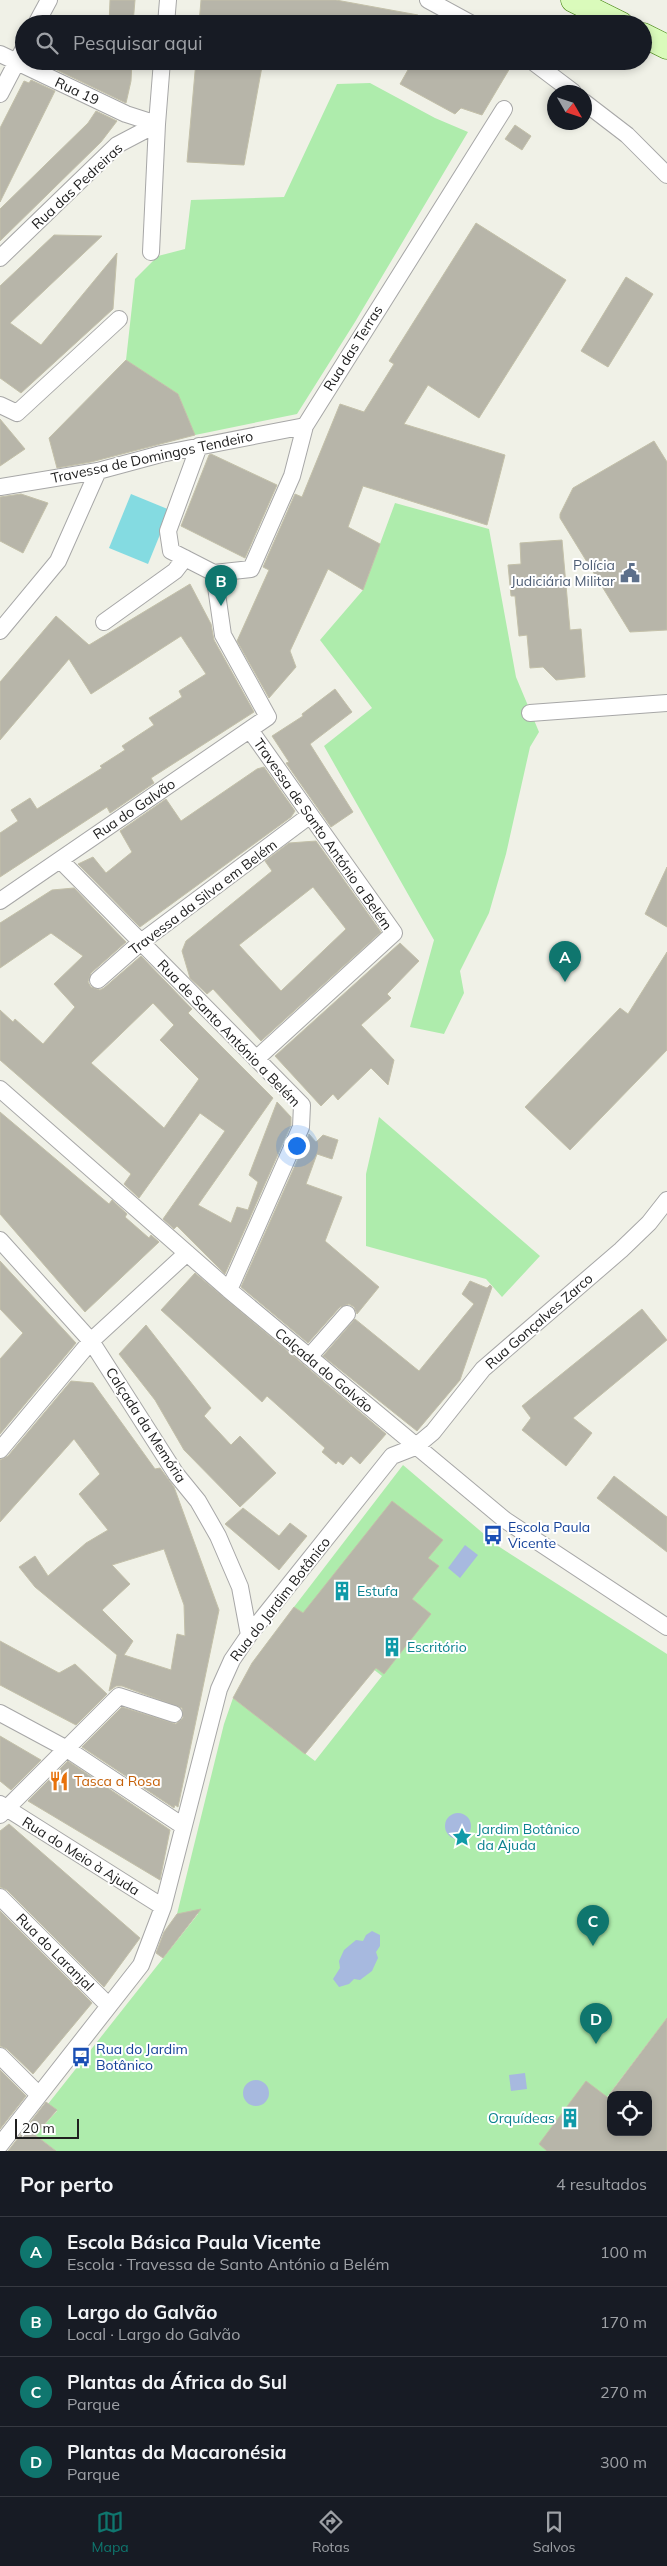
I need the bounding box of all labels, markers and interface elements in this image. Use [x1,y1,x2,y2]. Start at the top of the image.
search box [15,15,652,70]
icon: search [33,29,61,57]
text: Pesquisar aqui [73,31,203,55]
street label: Rua 19 [52,73,102,109]
north arrow [547,85,592,130]
street label: Rua das Pedreiras [28,139,126,233]
street label: Rua das Terras [319,302,387,394]
street label: Travessa de Domingos Tendeiro [49,427,255,487]
place label: Polícia Judiciária Militar [511,556,616,590]
public building icon: Polícia Judiciária Militar [619,562,641,584]
pin: B [205,565,237,606]
street label: Travessa de Santo António a Belém [250,735,396,933]
street label: Rua do Galvão [89,775,179,843]
street label: Travessa da Silva em Belém [125,835,281,959]
pin: A [549,941,581,982]
street label: Rua de Santo António a Belém [154,955,304,1111]
your location [284,1133,310,1159]
street label: Rua Gonçalves Zarco [481,1269,597,1373]
street label: Calçada do Galvão [271,1324,377,1416]
street label: Calçada da Memória [102,1364,190,1486]
place label: Escola Paula Vicente [508,1518,590,1552]
bus stop icon: Escola Paula Vicente [482,1524,504,1546]
street label: Rua do Jardim Botânico [226,1533,334,1665]
building icon: Estufa [331,1580,353,1602]
place label: Estufa [357,1582,398,1600]
building icon: Escritório [381,1636,403,1658]
place label: Escritório [407,1638,467,1656]
restaurant icon: Tasca a Rosa [48,1770,70,1792]
place label: Tasca a Rosa [74,1772,161,1790]
street label: Rua do Meio à Ajuda [19,1813,143,1899]
place label: Jardim Botânico da Ajuda [477,1820,580,1854]
place icon: Jardim Botânico da Ajuda [451,1826,473,1848]
pin: C [577,1905,609,1946]
street label: Rua do Laranjal [12,1909,98,1995]
pin: D [580,2003,612,2044]
place label: Rua do Jardim Botânico [96,2040,188,2074]
bus stop icon: Rua do Jardim Botânico [70,2046,92,2068]
map controls [607,2091,652,2136]
button: locate [607,2091,652,2136]
building icon: Orquídeas [559,2107,581,2129]
place label: Orquídeas [488,2109,555,2127]
scale bar [15,2116,79,2139]
text: 20 m [22,2119,55,2137]
text: Por perto [20,2171,114,2197]
text: 4 resultados [556,2174,647,2194]
text: Escola Básica Paula Vicente [67,2230,321,2254]
text: A [30,2242,42,2262]
text: 100 m [600,2242,647,2262]
text: Escola · Travessa de Santo António a Belém [67,2254,389,2274]
text: Largo do Galvão [67,2300,217,2324]
text: B [30,2312,42,2332]
text: 170 m [600,2312,647,2332]
text: Local · Largo do Galvão [67,2324,240,2344]
text: Plantas da África do Sul [67,2370,287,2394]
text: C [31,2382,41,2402]
text: 270 m [600,2382,647,2402]
text: Parque [67,2394,120,2414]
text: Plantas da Macaronésia [67,2440,287,2464]
text: D [30,2452,42,2472]
text: 300 m [600,2452,647,2472]
text: Parque [67,2464,120,2484]
tab: Mapa [92,2508,129,2556]
tab: Rotas [312,2508,350,2556]
tab: Salvos [533,2508,575,2556]

